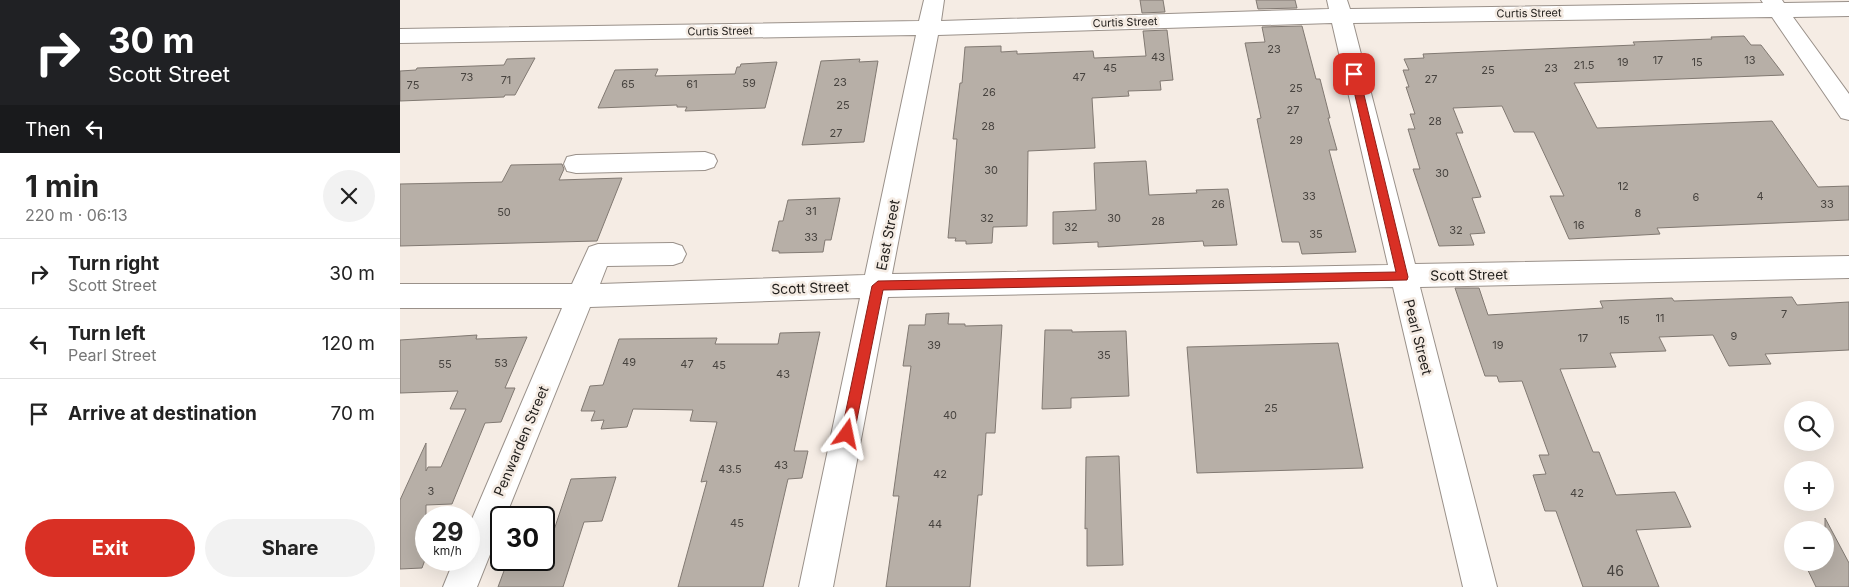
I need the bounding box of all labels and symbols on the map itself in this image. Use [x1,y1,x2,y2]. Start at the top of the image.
street label: Curtis Street [1496,5,1562,21]
street label: Curtis Street [1092,14,1158,30]
street label: Curtis Street [687,23,753,39]
house number: 23 [1267,42,1281,56]
house number: 43 [1151,50,1165,64]
pin [1333,53,1375,95]
house number: 17 [1653,53,1663,67]
house number: 13 [1744,53,1756,67]
house number: 19 [1617,55,1629,69]
house number: 15 [1691,55,1703,69]
house number: 21.5 [1574,58,1595,72]
house number: 45 [1103,61,1117,75]
house number: 23 [1544,61,1558,75]
house number: 25 [1481,63,1495,77]
house number: 73 [461,70,474,84]
house number: 47 [1072,70,1086,84]
house number: 27 [1425,72,1437,86]
house number: 71 [501,73,511,87]
house number: 23 [833,75,847,89]
house number: 59 [742,76,756,90]
house number: 65 [621,77,635,91]
house number: 61 [686,77,698,91]
house number: 75 [407,78,420,92]
house number: 25 [1289,81,1303,95]
house number: 26 [982,85,996,99]
house number: 25 [836,98,850,112]
house number: 27 [1287,103,1299,117]
house number: 28 [1428,114,1442,128]
house number: 28 [981,119,995,133]
house number: 27 [830,126,842,140]
house number: 29 [1289,133,1303,147]
house number: 30 [984,163,998,177]
house number: 30 [1435,166,1449,180]
house number: 12 [1617,179,1629,193]
house number: 33 [1302,189,1316,203]
house number: 4 [1756,189,1764,203]
house number: 6 [1693,190,1700,204]
house number: 26 [1211,197,1225,211]
house number: 33 [1820,197,1834,211]
street label: East Street [872,198,903,272]
house number: 31 [805,204,817,218]
house number: 50 [497,205,511,219]
house number: 8 [1635,206,1642,220]
house number: 32 [980,211,994,225]
house number: 30 [1107,211,1121,225]
house number: 28 [1151,214,1165,228]
house number: 16 [1573,218,1585,232]
house number: 32 [1064,220,1078,234]
house number: 32 [1449,223,1463,237]
house number: 35 [1309,227,1323,241]
house number: 33 [804,230,818,244]
street label: Scott Street [1430,265,1508,284]
street label: Scott Street [771,278,849,297]
street label: Pearl Street [1401,297,1436,377]
house number: 7 [1781,307,1787,321]
house number: 11 [1656,311,1664,325]
house number: 15 [1618,313,1630,327]
house number: 9 [1731,329,1738,343]
house number: 17 [1578,331,1588,345]
house number: 39 [927,338,941,352]
house number: 19 [1492,338,1504,352]
house number: 35 [1097,348,1111,362]
house number: 49 [622,355,636,369]
house number: 53 [494,356,508,370]
house number: 55 [438,357,452,371]
house number: 47 [680,357,694,371]
house number: 45 [712,358,726,372]
house number: 43 [776,367,790,381]
street label: Penwarden Street [490,383,552,498]
house number: 25 [1264,401,1278,415]
position arrow [820,407,872,459]
house number: 40 [943,408,957,422]
house number: 43 [774,458,788,472]
house number: 43.5 [718,462,742,476]
house number: 42 [933,467,947,481]
house number: 3 [428,484,435,498]
house number: 42 [1570,486,1584,500]
speed limit sign: 30 [490,506,555,571]
house number: 45 [730,516,744,530]
house number: 44 [928,517,942,531]
house number: 46 [1606,562,1624,579]

